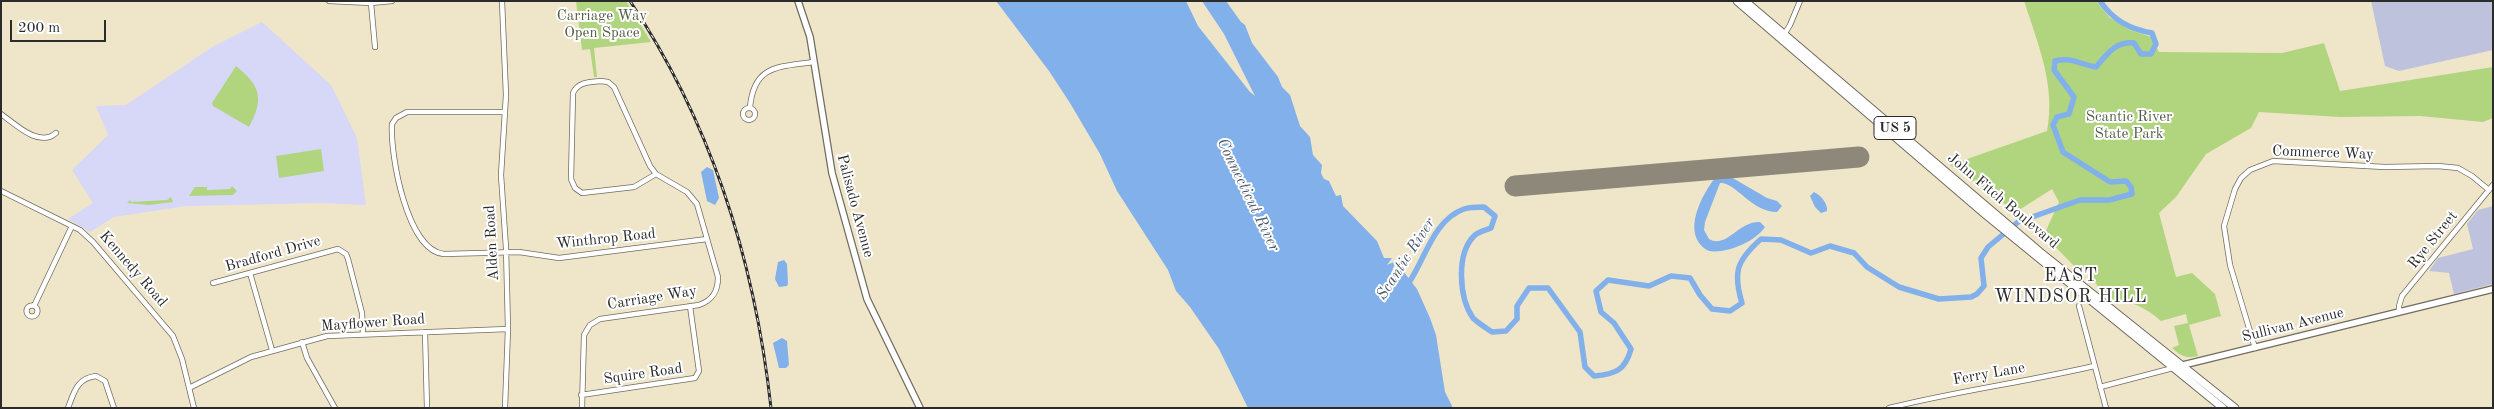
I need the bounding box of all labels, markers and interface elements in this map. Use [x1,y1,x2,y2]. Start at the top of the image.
park label: Carriage Way Open Space [557,7,647,42]
scale bar [12,10,109,42]
text: 200 m [18,21,60,36]
park label: Scantic River State Park [2086,108,2172,143]
road number: US 5 [1874,116,1916,140]
water label: Connecticut River [1212,135,1284,255]
street label: Commerce Way [2272,142,2374,164]
street label: John Fitch Boulevard [1944,149,2062,253]
street label: Palisado Avenue [833,152,877,260]
street label: Alden Road [481,205,503,281]
street label: Rye Street [2404,208,2462,272]
water label: Scantic River [1372,214,1440,304]
street label: Winthrop Road [555,225,657,253]
street label: Kennedy Road [95,227,171,311]
street label: Bradford Drive [223,232,323,276]
district label: EAST WINDSOR HILL [1993,265,2149,308]
street label: Carriage Way [606,282,698,314]
street label: Sullivan Avenue [2240,304,2346,346]
street label: Mayflower Road [320,310,426,336]
street label: Ferry Lane [1952,359,2026,389]
street label: Squire Road [602,360,684,388]

